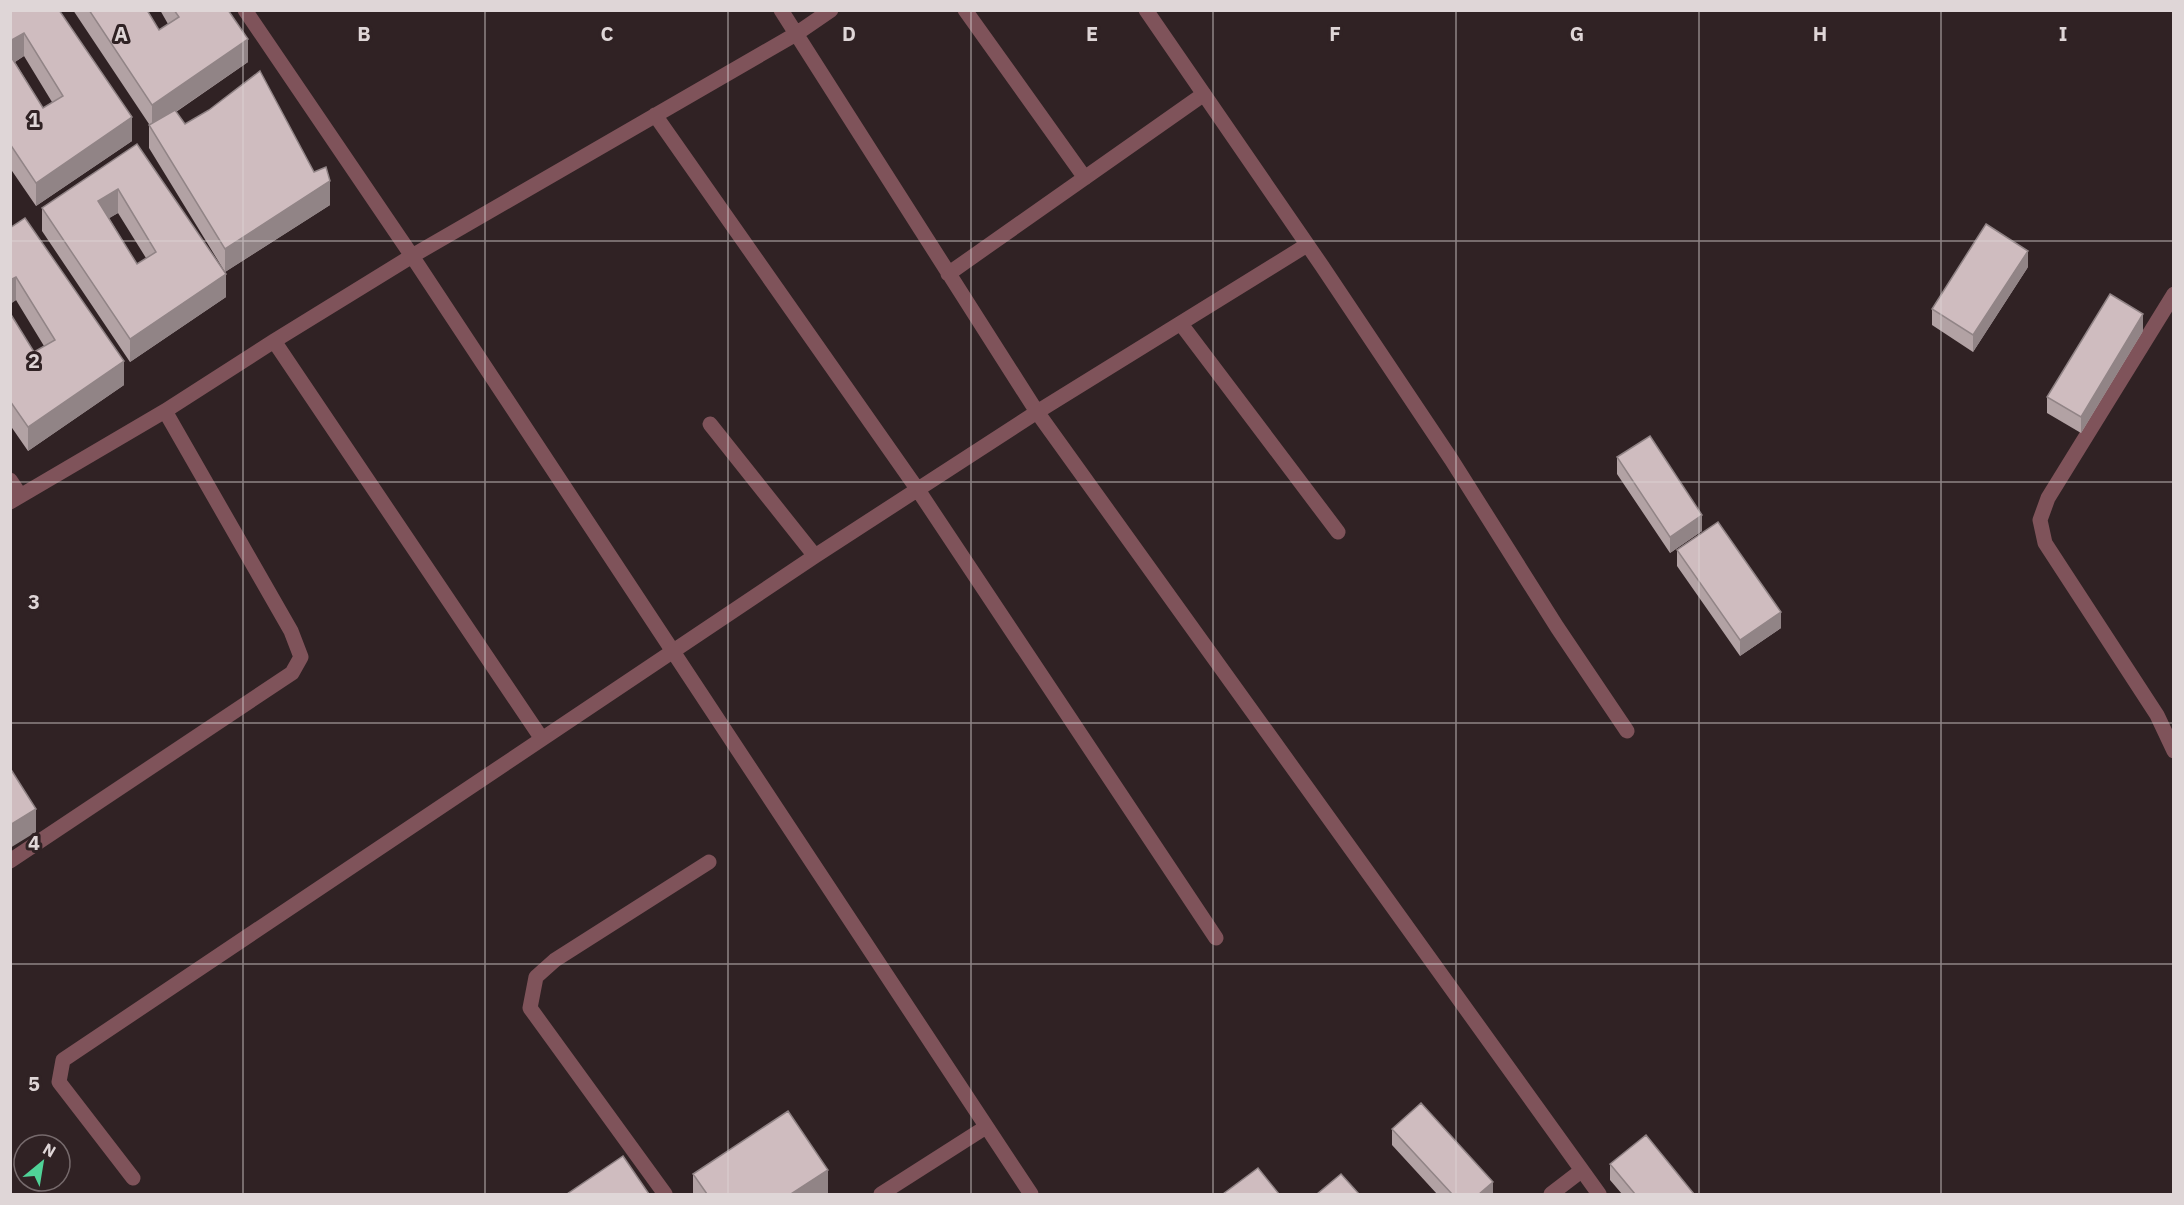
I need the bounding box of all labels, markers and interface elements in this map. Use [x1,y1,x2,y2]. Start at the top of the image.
text: A [114,20,128,47]
text: B [357,20,371,47]
text: C [600,20,614,47]
text: D [842,20,856,47]
text: E [1086,20,1098,47]
text: F [1329,20,1341,47]
text: G [1570,20,1584,47]
text: H [1813,20,1827,47]
text: I [2059,20,2067,47]
text: 1 [28,106,40,133]
text: 2 [28,347,40,374]
text: 3 [28,588,40,615]
text: 4 [28,829,40,856]
text: 5 [28,1070,40,1097]
north arrow [12,1133,72,1193]
text: N [39,1138,60,1162]

